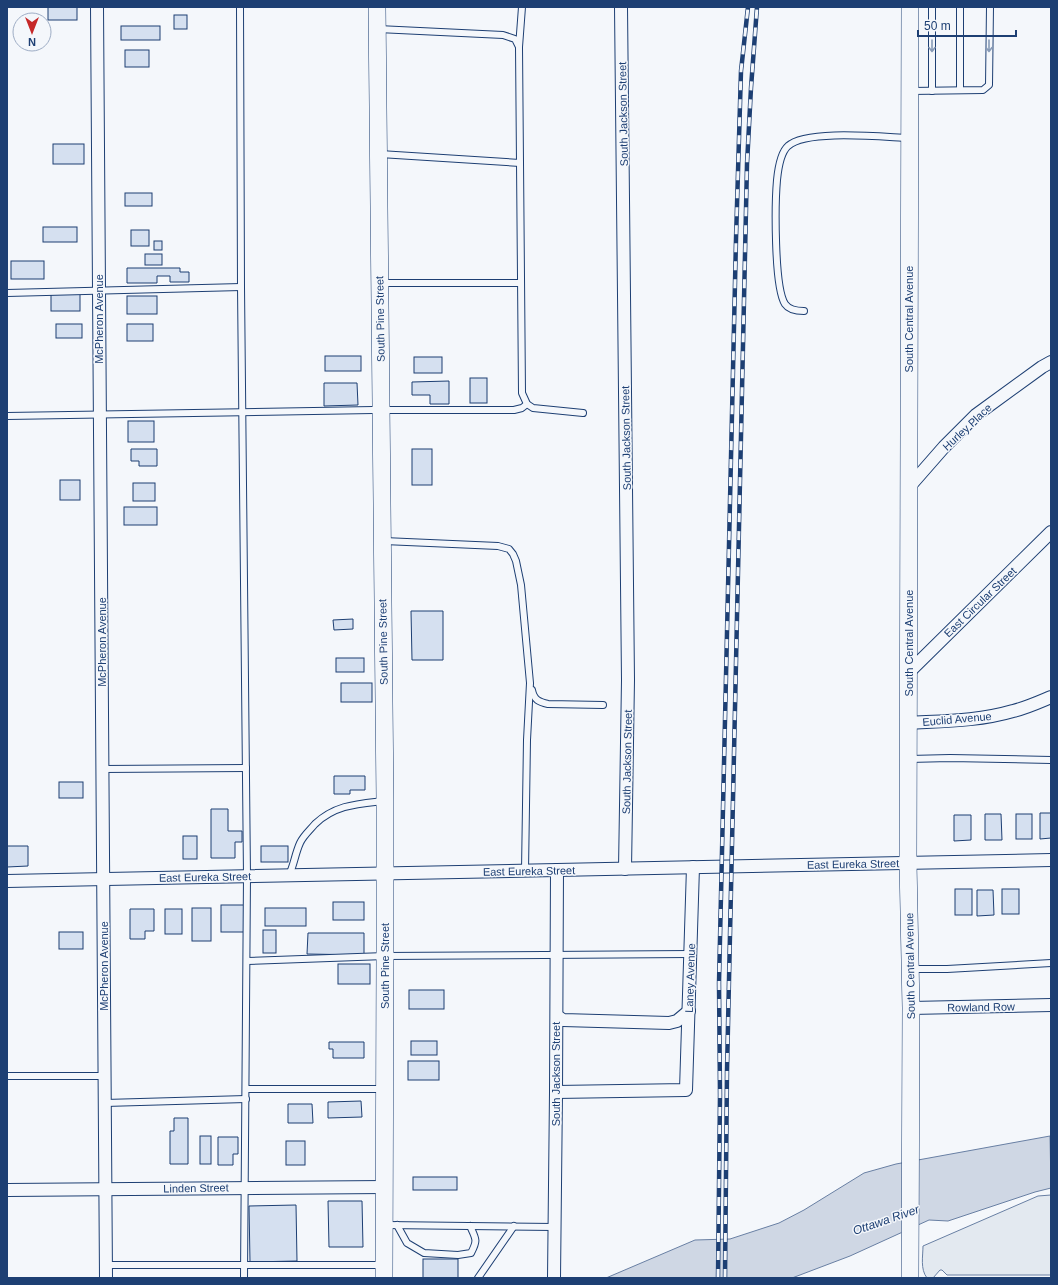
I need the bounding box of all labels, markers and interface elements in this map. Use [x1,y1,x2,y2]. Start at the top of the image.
north arrow [12,12,52,52]
scale bar [918,12,1016,38]
text: 50 m [924,19,951,33]
text: N [28,36,36,48]
one-way arrow [928,39,936,52]
one-way arrow [985,39,993,52]
street label: South Jackson Street [616,62,630,166]
street label: South Central Avenue [903,266,915,372]
street label: McPheron Avenue [93,274,105,364]
street label: South Pine Street [373,276,387,362]
street label: South Jackson Street [619,386,633,490]
street label: Hurley Place [940,401,994,453]
street label: East Circular Street [942,565,1018,639]
street label: South Central Avenue [903,590,915,696]
street label: McPheron Avenue [96,597,108,687]
street label: South Pine Street [376,599,390,685]
street label: South Jackson Street [620,710,634,814]
street label: Euclid Avenue [922,710,992,728]
street label: East Eureka Street [807,857,899,871]
street label: East Eureka Street [483,864,575,878]
street label: East Eureka Street [159,870,251,884]
street label: South Central Avenue [903,912,917,1020]
street label: McPheron Avenue [98,921,110,1011]
street label: South Pine Street [379,923,391,1009]
street label: Laney Avenue [683,943,697,1013]
street label: Rowland Row [947,1000,1015,1014]
street label: South Jackson Street [550,1022,562,1126]
street label: Linden Street [163,1181,229,1195]
water label: Ottawa River [851,1202,922,1238]

